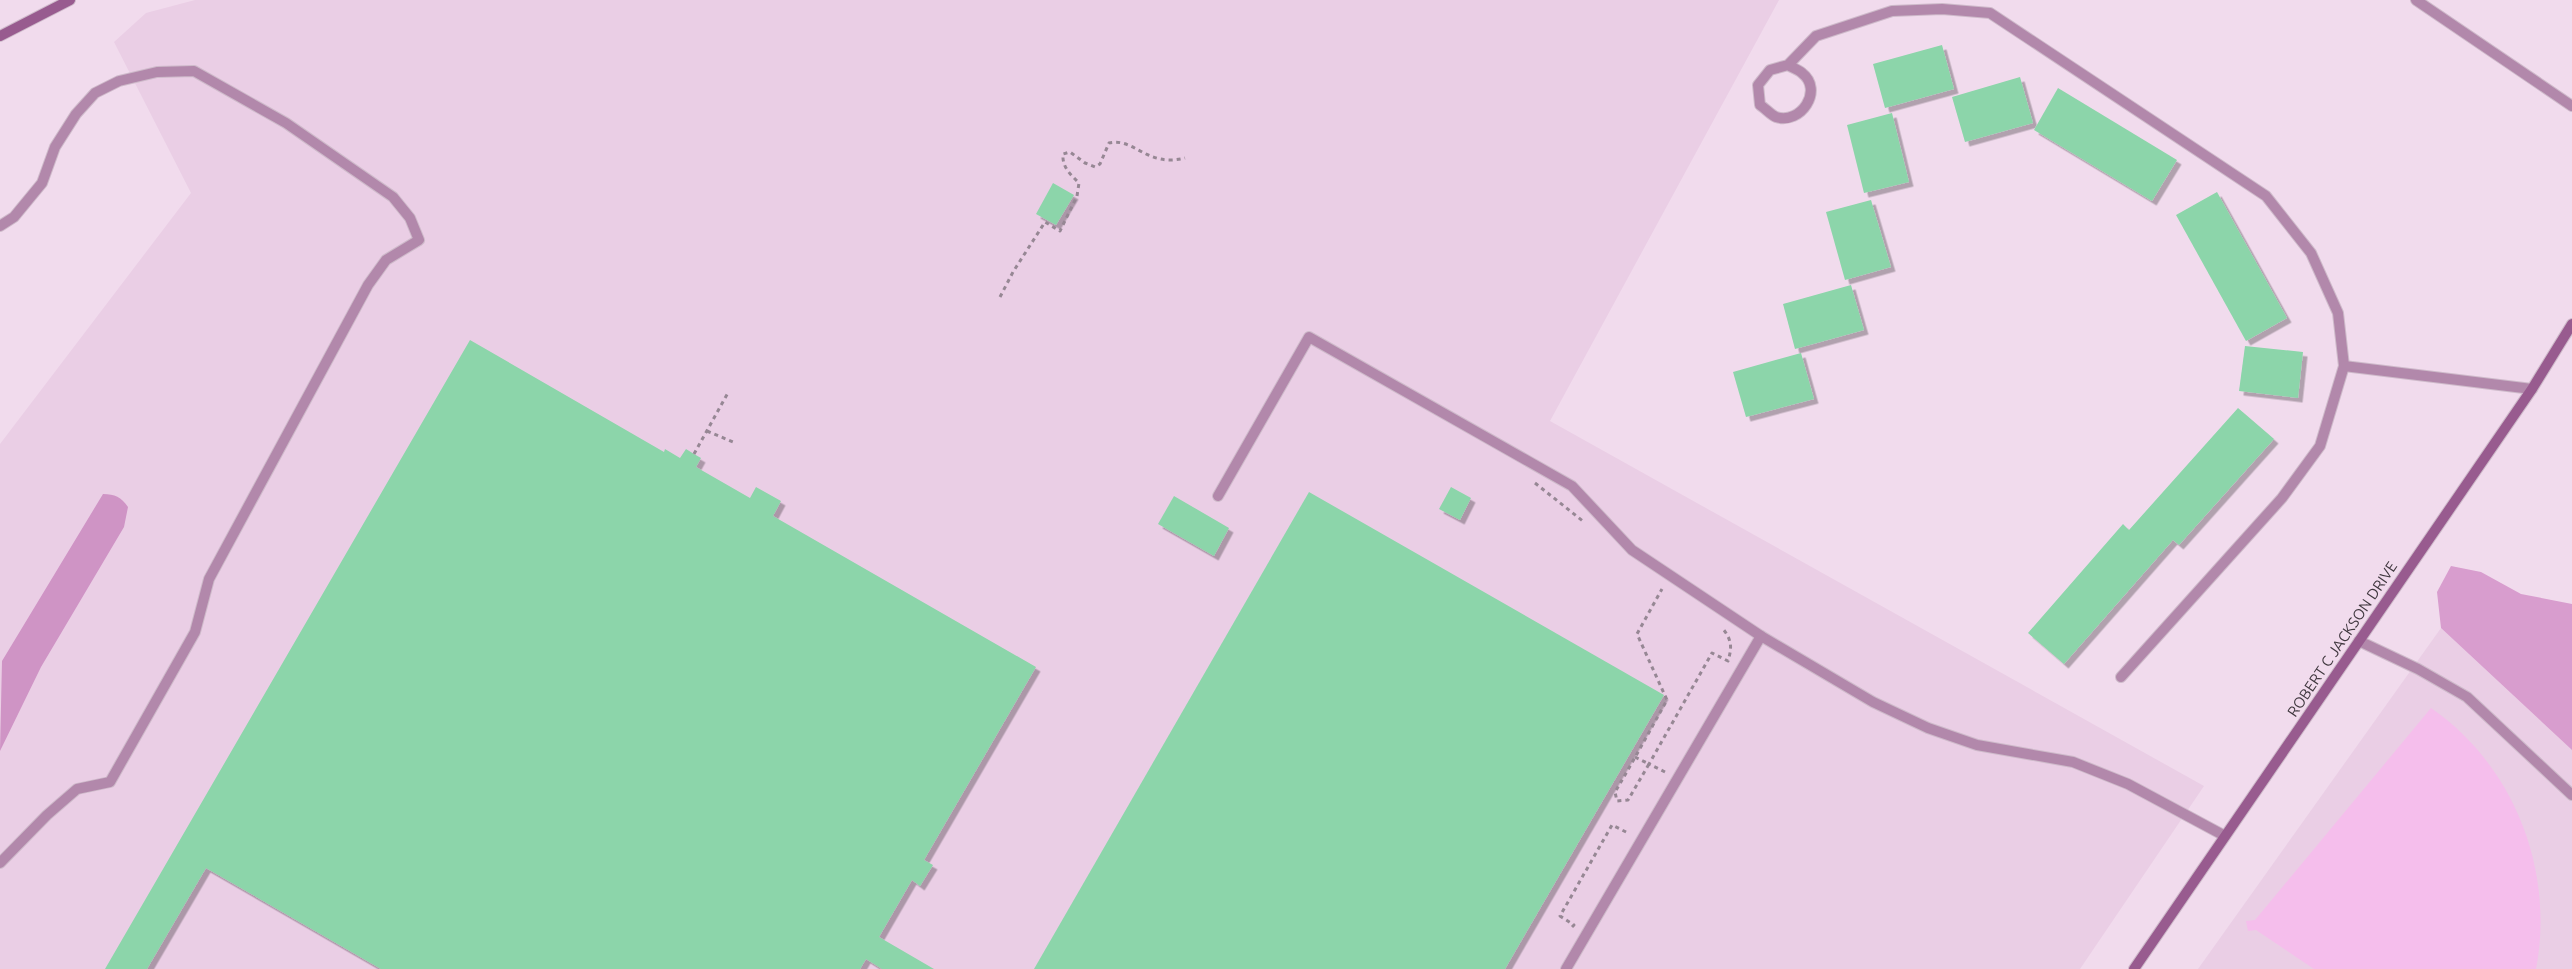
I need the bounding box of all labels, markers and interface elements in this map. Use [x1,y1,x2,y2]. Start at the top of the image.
street label: ROBERT C JACKSON DRIVE [2284,558,2400,720]

